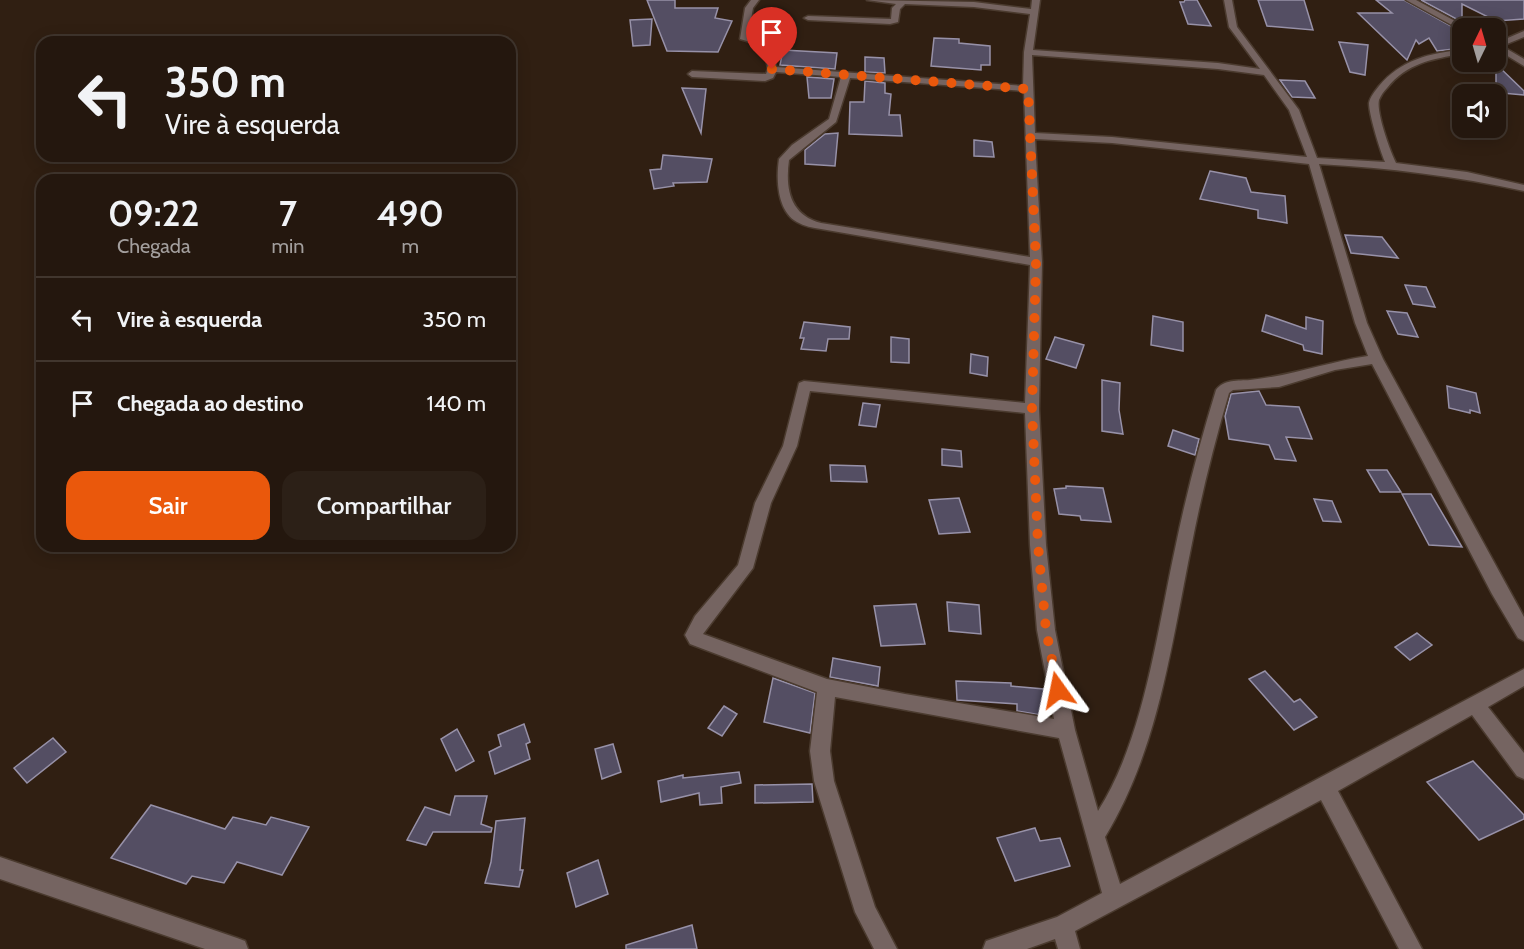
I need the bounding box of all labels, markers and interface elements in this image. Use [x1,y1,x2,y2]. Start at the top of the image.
pin [746,7,797,69]
icon: arrive [755,16,788,49]
north arrow [1452,18,1506,72]
map controls [1452,18,1506,138]
text: 350 m [165,56,286,108]
icon: left [66,60,144,138]
button: sound [1452,84,1506,138]
text: Vire à esquerda [165,108,340,141]
text: 09:22 [108,191,199,235]
text: 7 [279,191,297,235]
text: 490 [376,191,444,235]
text: Chegada [117,234,191,258]
text: min [271,234,304,258]
text: m [401,234,419,258]
icon: left [66,303,99,336]
text: Vire à esquerda [117,306,262,333]
text: 350 m [423,306,486,333]
icon: arrive [66,387,99,420]
text: Chegada ao destino [117,390,303,417]
text: 140 m [427,390,486,417]
button: Sair [66,471,270,540]
button: Compartilhar [282,471,486,540]
position arrow [1026,658,1090,722]

